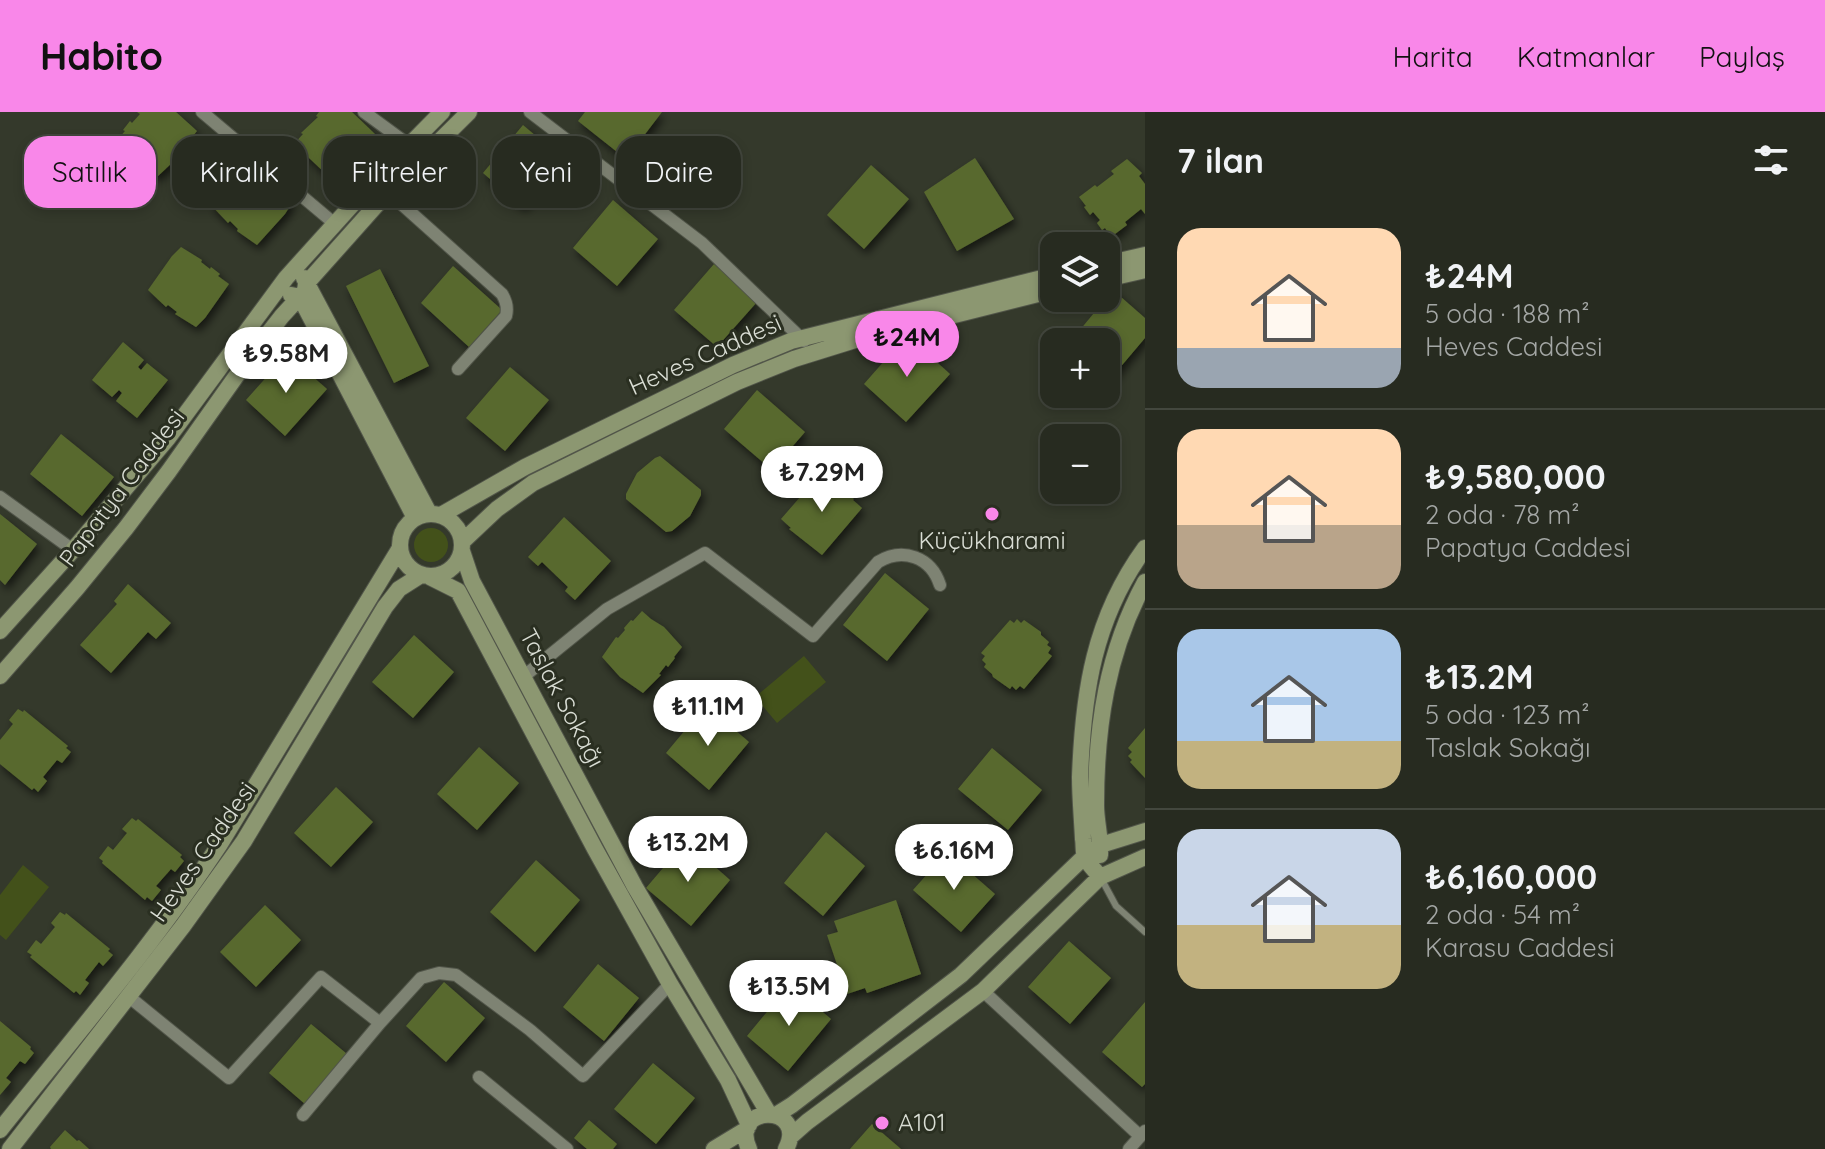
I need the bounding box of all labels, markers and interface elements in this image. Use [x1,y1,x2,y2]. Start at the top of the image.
text: Habito [40,32,163,80]
text: Harita [1392,39,1473,74]
text: Katmanlar [1517,39,1655,74]
text: Paylaş [1699,39,1785,74]
chip: Satılık [24,136,156,208]
chip: Kiralık [172,136,307,208]
chip: Filtreler [323,136,476,208]
chip: Yeni [492,136,600,208]
chip: Daire [616,136,741,208]
icon: filters [1749,138,1793,182]
text: 7 ilan [1177,139,1264,182]
map controls [1040,232,1120,504]
button: layers [1040,232,1120,312]
text: ₺24M [1425,254,1514,297]
icon: home [1241,260,1337,356]
text: 5 oda · 188 m² [1425,297,1590,330]
street label: Heves Caddesi [624,307,786,401]
pin: ₺24M [860,311,954,379]
text: ₺24M [873,320,941,353]
pin: ₺9.58M [221,327,351,395]
button: + [1040,328,1120,408]
text: Heves Caddesi [1425,330,1603,363]
text: ₺9.58M [242,336,330,369]
street label: Papatya Caddesi [52,403,190,572]
button: − [1040,424,1120,504]
pin: ₺7.29M [757,446,887,514]
text: ₺7.29M [779,455,865,488]
text: ₺9,580,000 [1425,455,1606,498]
icon: home [1241,461,1337,557]
text: 2 oda · 78 m² [1425,498,1579,531]
marker: Küçükharami [983,505,1001,523]
place label: Küçükharami [918,525,1066,555]
text: Papatya Caddesi [1425,531,1631,564]
street label: Taslak Sokağı [514,623,612,772]
text: ₺13.2M [1425,655,1534,698]
icon: home [1241,661,1337,757]
pin: ₺11.1M [643,680,773,748]
text: ₺11.1M [671,689,745,722]
text: 5 oda · 123 m² [1425,698,1589,731]
text: Taslak Sokağı [1425,731,1590,764]
street label: Heves Caddesi [143,776,261,927]
pin: ₺13.2M [623,816,753,884]
pin: ₺6.16M [889,824,1019,892]
text: ₺13.2M [646,825,730,858]
text: ₺6.16M [913,833,995,866]
text: ₺6,160,000 [1425,855,1597,898]
icon: home [1241,861,1337,957]
text: 2 oda · 54 m² [1425,898,1580,931]
text: Karasu Caddesi [1425,931,1615,964]
pin: ₺13.5M [724,960,854,1028]
text: ₺13.5M [747,969,831,1002]
place label: A101 [898,1107,946,1137]
marker: A101 [873,1114,891,1132]

